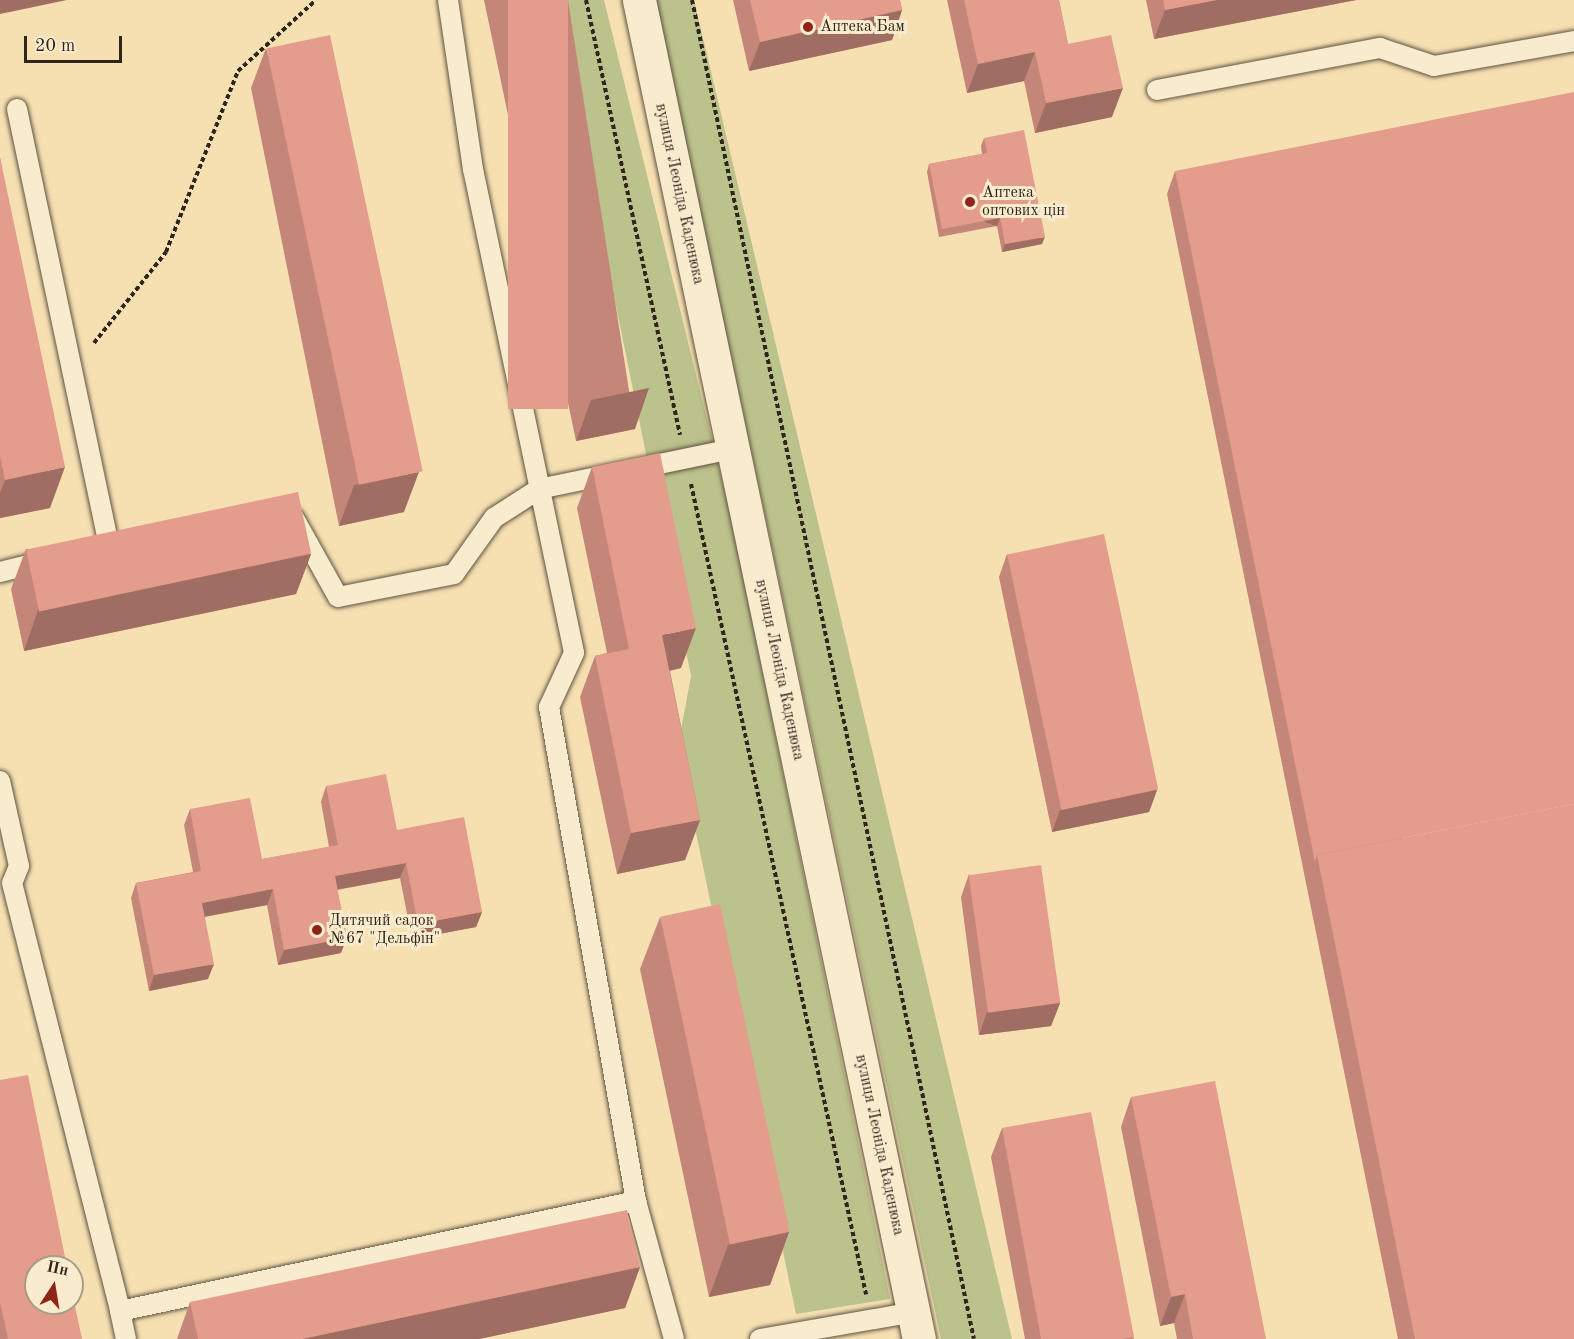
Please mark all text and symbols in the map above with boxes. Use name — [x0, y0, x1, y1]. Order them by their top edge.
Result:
place label: Аптека Бам — [820, 17, 905, 37]
marker: Аптека Бам — [801, 20, 815, 34]
scale bar — [27, 24, 124, 62]
text: 20 m — [35, 37, 75, 55]
street label: вулиця Леоніда Каденюка — [650, 102, 708, 286]
place label: Аптека оптових цін — [982, 183, 1065, 221]
marker: Аптека оптових цін — [963, 195, 977, 209]
street label: вулиця Леоніда Каденюка — [750, 578, 808, 762]
place label: Дитячий садок №67 "Дельфін" — [329, 911, 440, 949]
marker: Дитячий садок №67 "Дельфін" — [310, 923, 324, 937]
street label: вулиця Леоніда Каденюка — [850, 1053, 908, 1237]
north arrow — [24, 1255, 84, 1315]
text: Пн — [45, 1259, 70, 1279]

